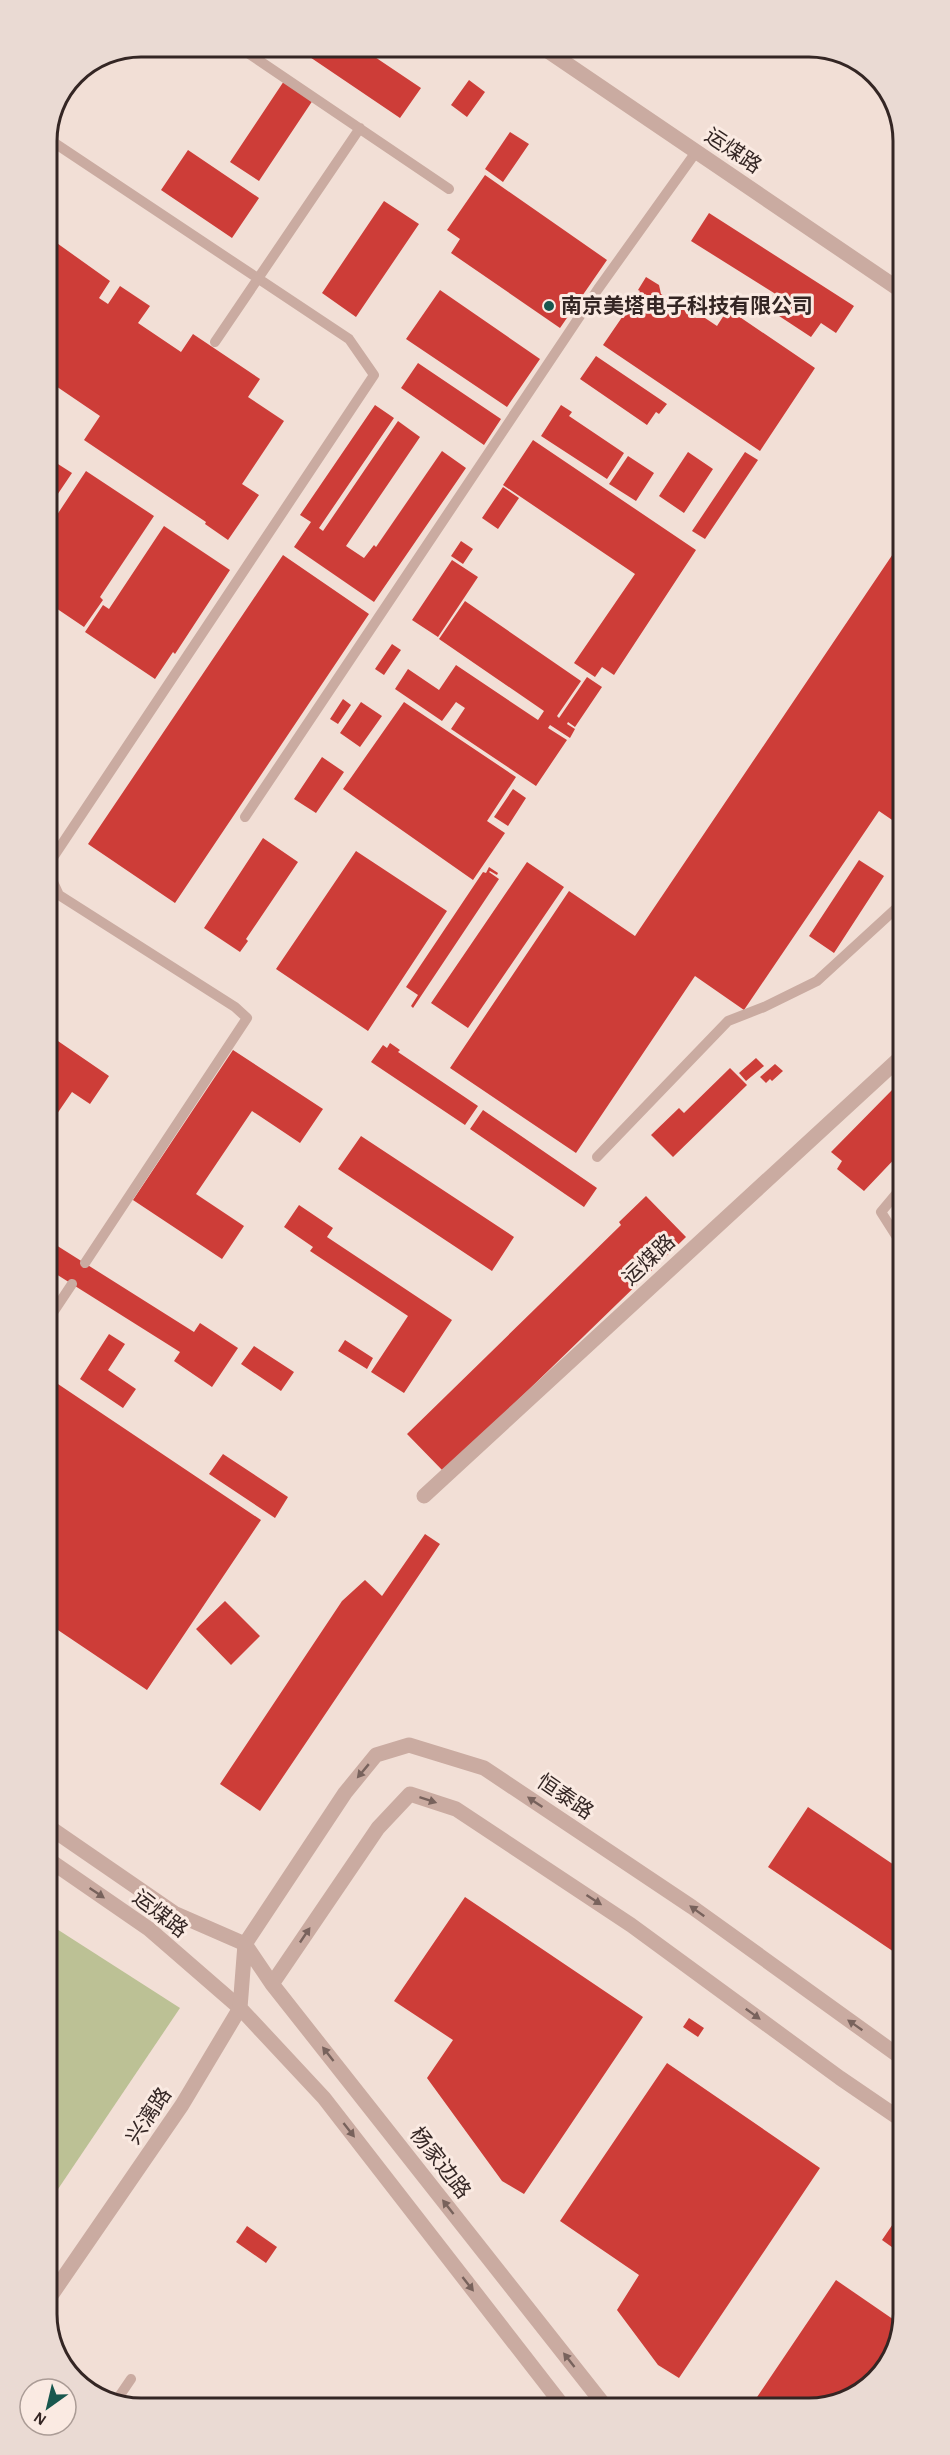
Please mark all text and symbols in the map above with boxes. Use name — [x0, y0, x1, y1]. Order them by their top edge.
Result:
street label: 运煤路 — [701, 124, 766, 177]
place label: 南京美塔电子科技有限公司 — [561, 294, 813, 317]
marker: 南京美塔电子科技有限公司 — [542, 299, 556, 313]
street label: 运煤路 — [618, 1230, 679, 1289]
one-way arrow — [357, 1763, 370, 1779]
street label: 恒泰路 — [533, 1770, 598, 1823]
one-way arrow — [419, 1796, 437, 1806]
one-way arrow — [527, 1797, 543, 1808]
street label: 运煤路 — [129, 1886, 192, 1942]
one-way arrow — [89, 1887, 105, 1899]
one-way arrow — [586, 1895, 602, 1906]
one-way arrow — [690, 1905, 706, 1917]
one-way arrow — [299, 1927, 310, 1943]
one-way arrow — [744, 2008, 760, 2020]
one-way arrow — [847, 2020, 863, 2031]
one-way arrow — [322, 2046, 334, 2061]
street label: 兴漓路 — [121, 2083, 175, 2148]
one-way arrow — [342, 2122, 355, 2138]
street label: 杨家边路 — [406, 2123, 475, 2203]
one-way arrow — [442, 2199, 455, 2215]
one-way arrow — [462, 2276, 475, 2292]
one-way arrow — [562, 2352, 575, 2368]
north arrow — [18, 2377, 78, 2437]
text: N — [31, 2409, 49, 2428]

